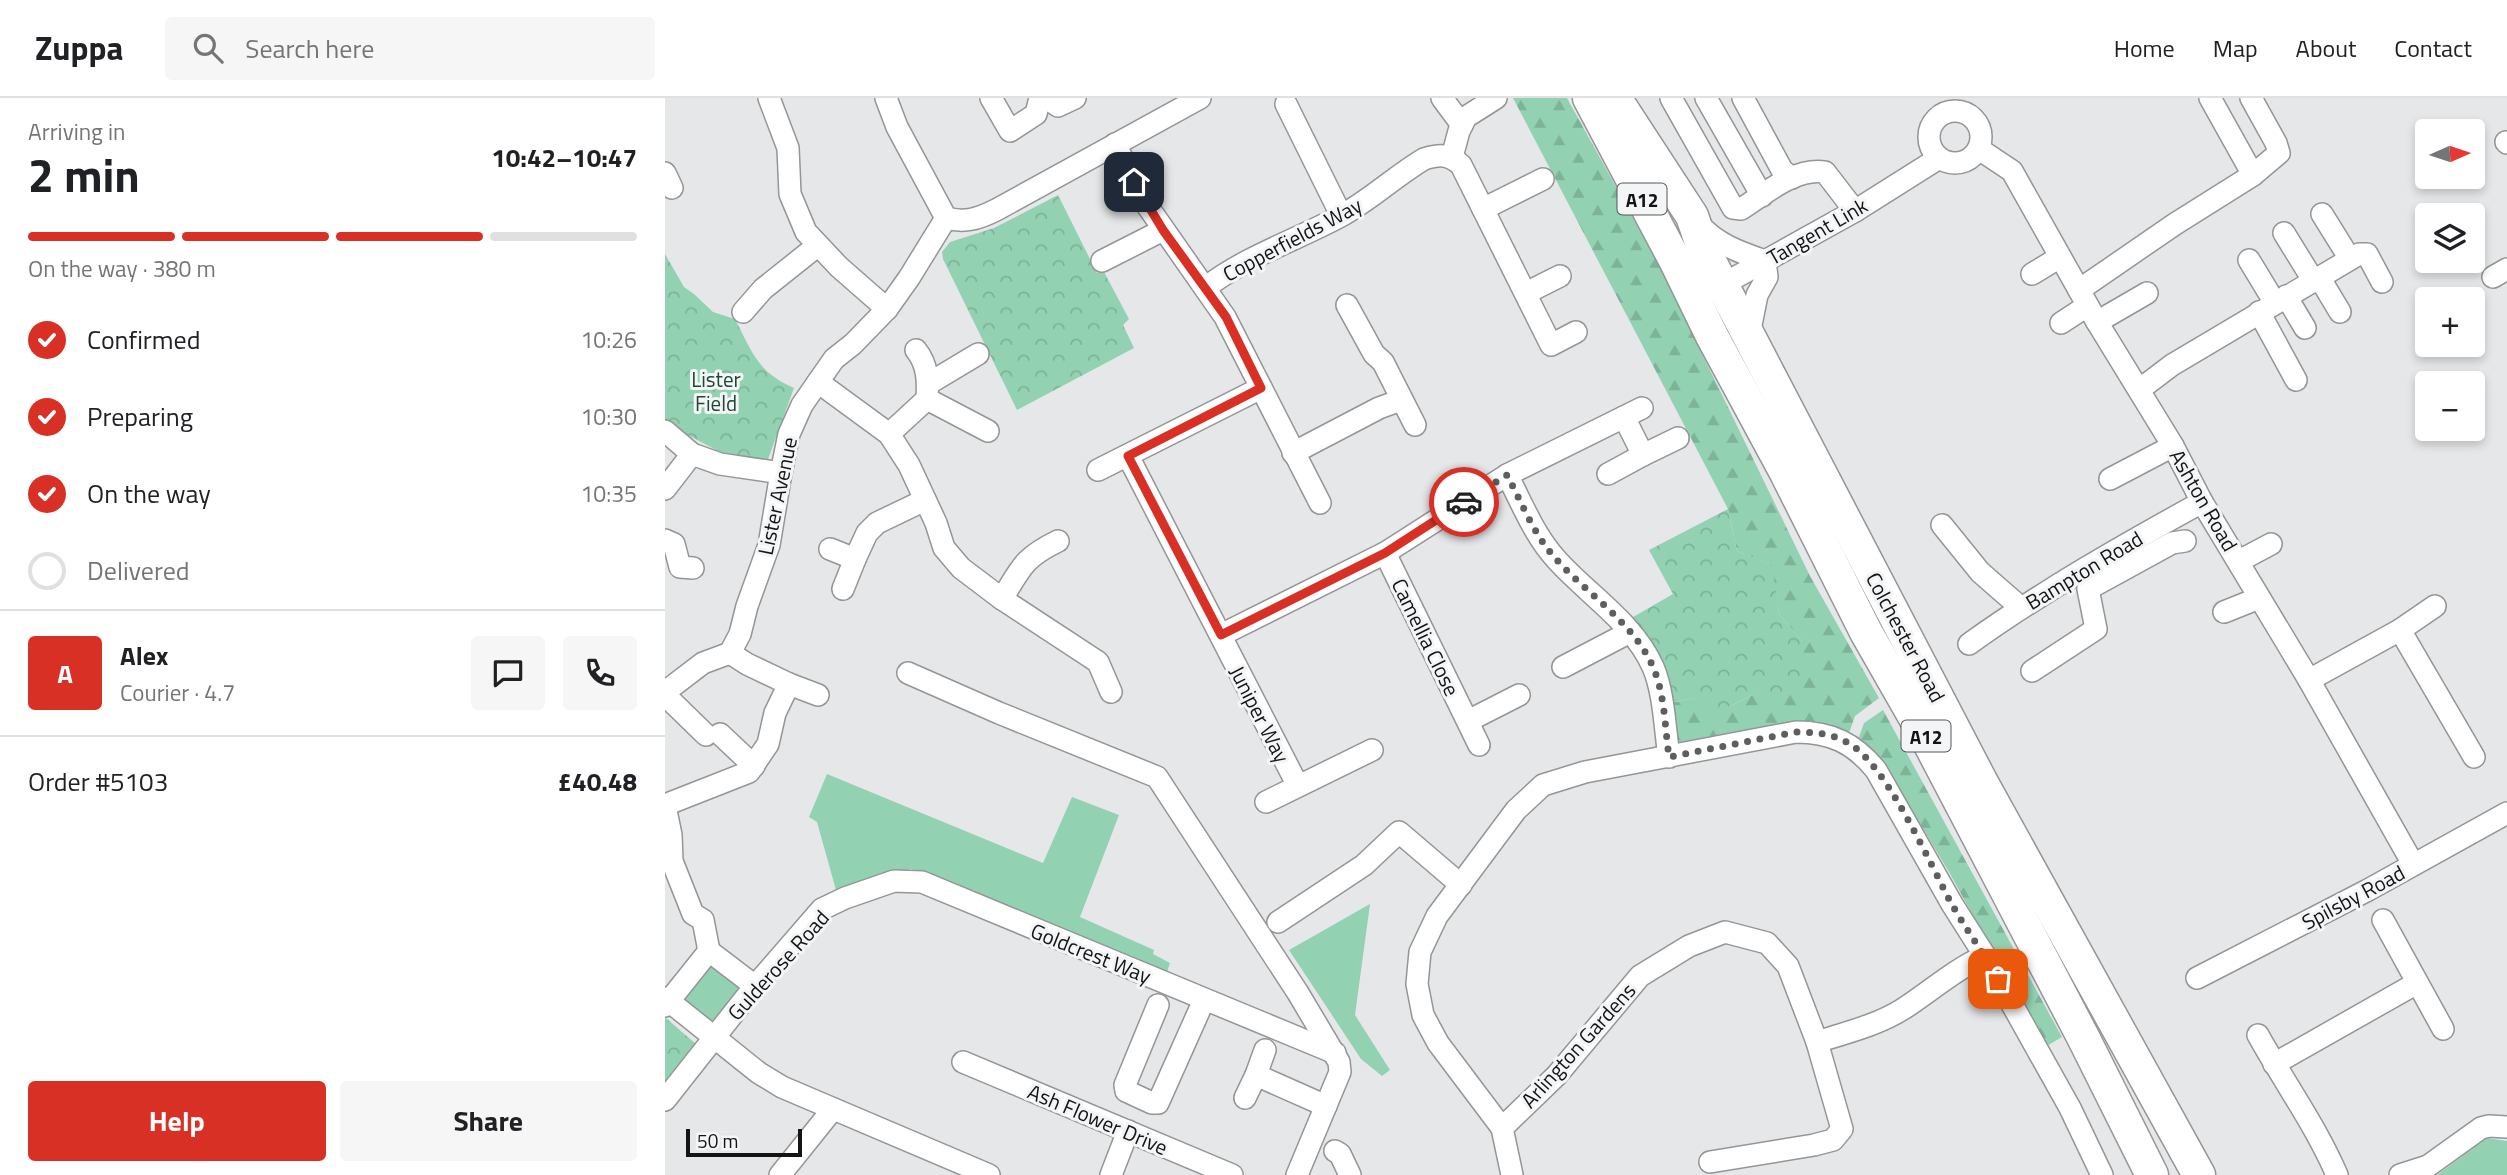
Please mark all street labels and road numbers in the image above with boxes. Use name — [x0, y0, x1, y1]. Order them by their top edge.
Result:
road number: A12 — [1618, 184, 1667, 214]
street label: Copperfields Way — [1217, 189, 1367, 289]
street label: Tangent Link — [1761, 189, 1873, 273]
street label: Lister Avenue — [749, 434, 805, 558]
street label: Ashton Road — [2162, 443, 2246, 557]
street label: Bampton Road — [2019, 522, 2149, 618]
street label: Colchester Road — [1858, 566, 1954, 708]
street label: Camellia Close — [1384, 573, 1468, 701]
street label: Juniper Way — [1222, 660, 1298, 768]
road number: A12 — [1901, 720, 1951, 751]
street label: Spilsby Road — [2296, 856, 2410, 938]
street label: Gulderose Road — [720, 903, 836, 1027]
street label: Goldcrest Way — [1026, 914, 1156, 992]
street label: Arlington Gardens — [1513, 975, 1643, 1115]
street label: Ash Flower Drive — [1023, 1075, 1173, 1163]

